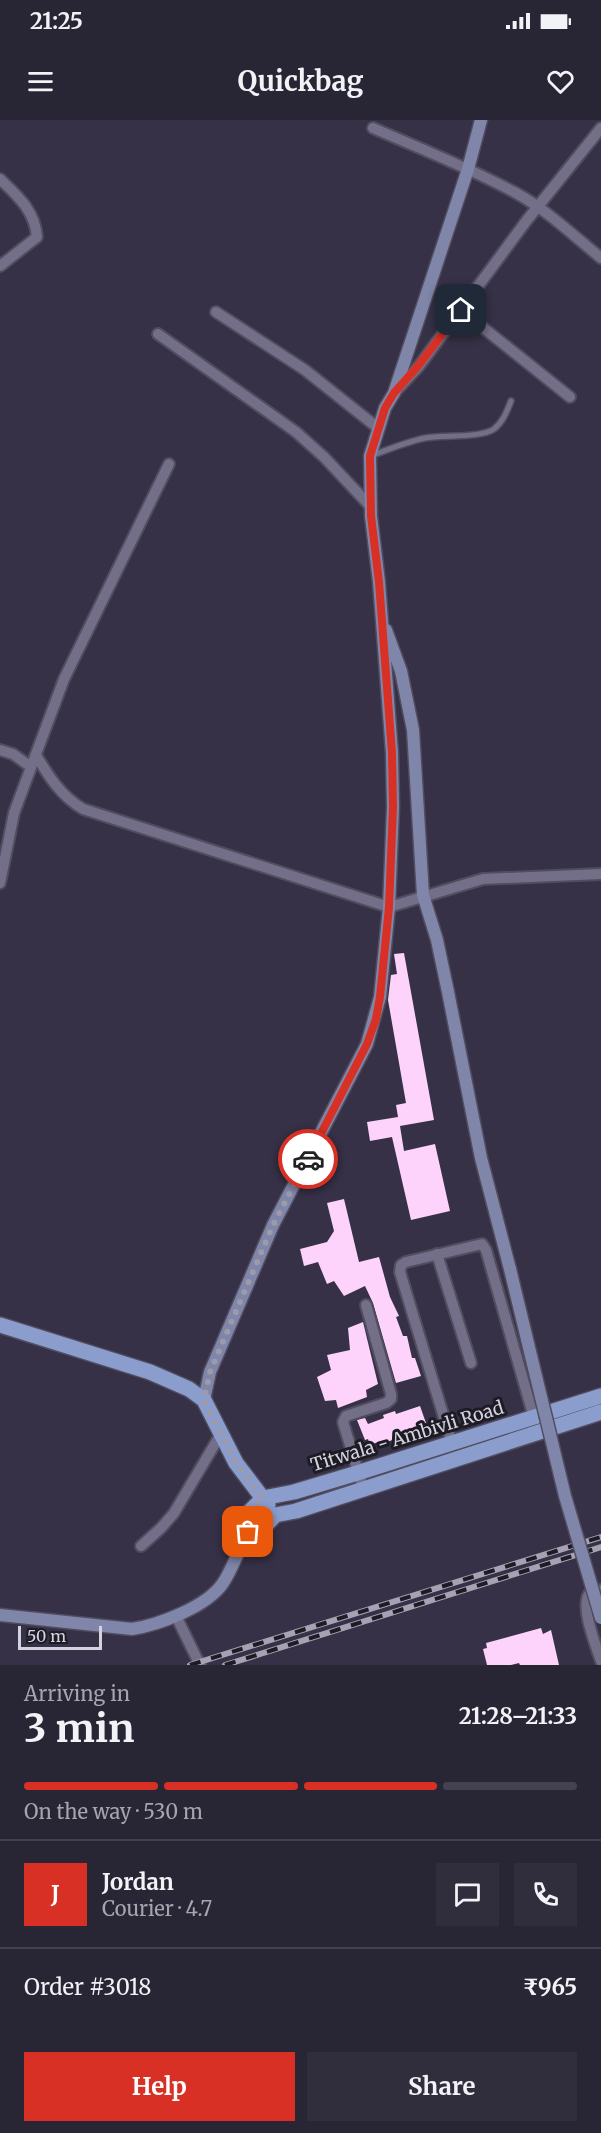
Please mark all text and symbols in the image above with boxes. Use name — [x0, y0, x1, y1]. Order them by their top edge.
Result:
text: 21:25 — [30, 7, 83, 35]
text: Quickbag — [238, 64, 363, 98]
icon: menu — [24, 65, 57, 98]
icon: heart — [544, 65, 577, 98]
pin — [435, 284, 486, 335]
icon: home — [444, 293, 477, 326]
courier — [278, 1129, 338, 1189]
icon: car — [292, 1143, 325, 1176]
street label: Titwala - Ambivli Road — [308, 1396, 506, 1476]
pin — [222, 1506, 273, 1557]
icon: bag — [231, 1515, 264, 1548]
scale bar — [18, 1623, 102, 1650]
text: 50 m — [27, 1626, 66, 1646]
text: Arriving in — [24, 1681, 130, 1706]
text: 21:28–21:33 — [459, 1702, 577, 1730]
text: 3 min — [24, 1704, 134, 1753]
text: On the way · 530 m — [24, 1799, 203, 1824]
button: chat — [436, 1863, 499, 1926]
button: phone — [514, 1863, 577, 1926]
text: Jordan — [102, 1868, 174, 1896]
text: J — [51, 1880, 60, 1908]
text: Courier · 4.7 — [102, 1896, 212, 1921]
text: Order #3018 — [24, 1973, 151, 2001]
text: ₹965 — [523, 1973, 577, 2001]
button: Help — [24, 2052, 295, 2121]
button: Share — [307, 2052, 577, 2121]

